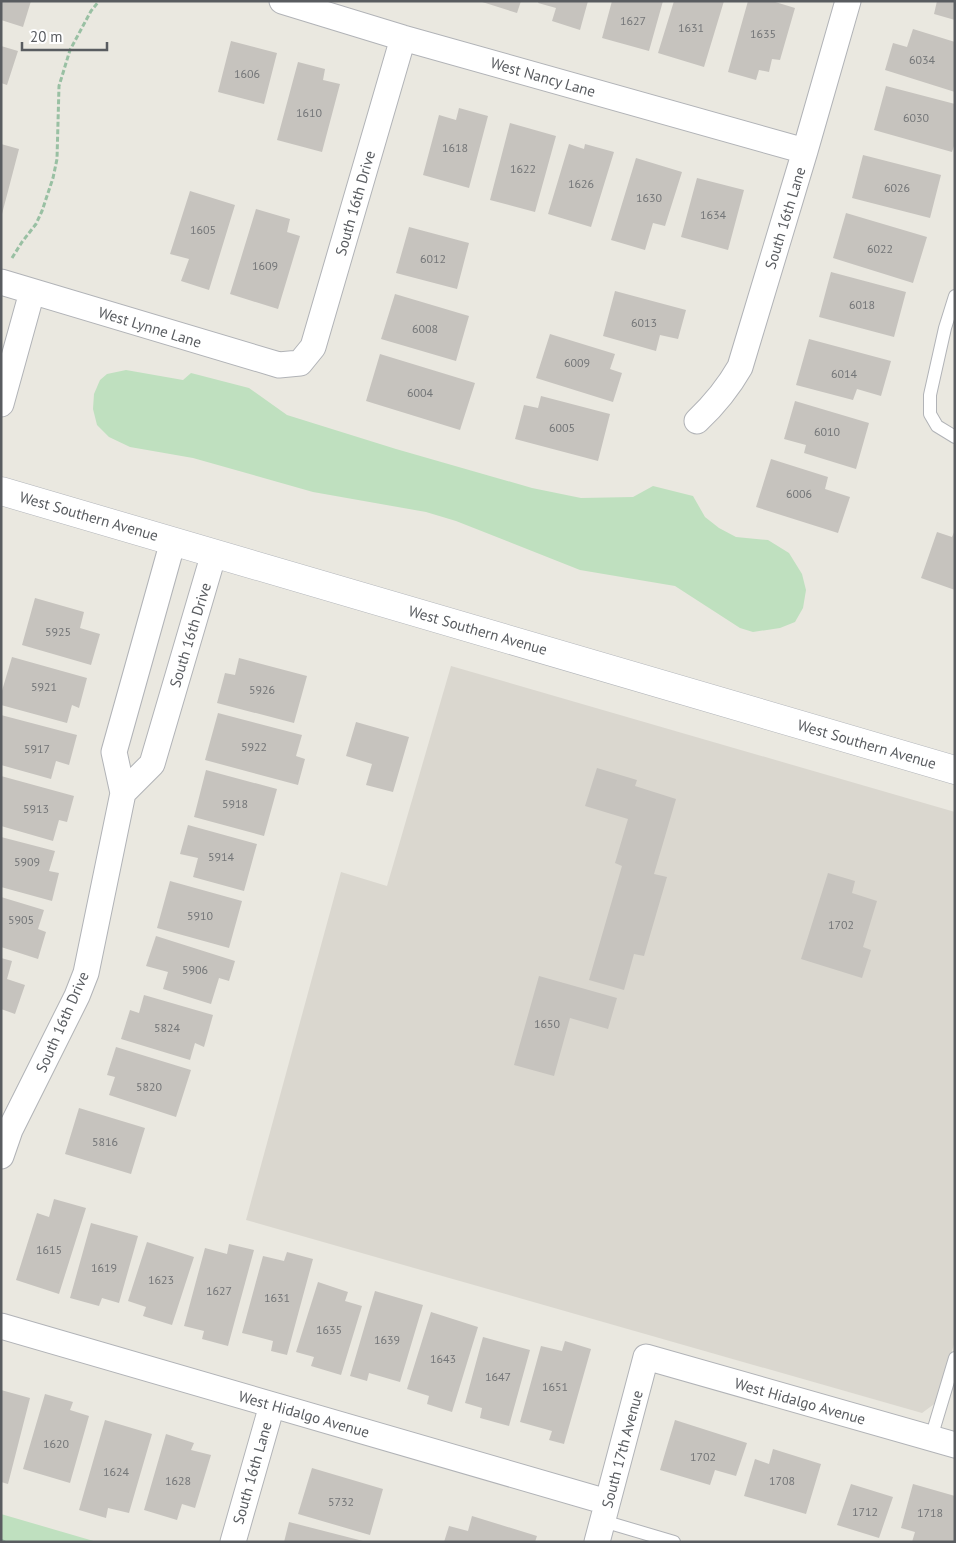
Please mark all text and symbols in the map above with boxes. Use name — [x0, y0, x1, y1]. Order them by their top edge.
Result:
house number: 1627 — [620, 13, 646, 28]
scale bar — [22, 20, 108, 52]
house number: 1631 — [678, 20, 704, 35]
house number: 1635 — [750, 26, 776, 41]
text: 20 m — [30, 27, 63, 46]
house number: 6034 — [909, 52, 936, 67]
street label: West Nancy Lane — [488, 53, 598, 101]
house number: 1606 — [234, 66, 260, 81]
house number: 1610 — [296, 105, 323, 120]
house number: 6030 — [903, 110, 930, 125]
house number: 1618 — [442, 140, 468, 155]
street label: South 16th Drive — [331, 148, 379, 258]
house number: 1622 — [510, 161, 536, 176]
street label: South 16th Lane — [760, 165, 810, 271]
house number: 1626 — [568, 176, 594, 191]
house number: 6026 — [884, 180, 910, 195]
house number: 1630 — [636, 190, 663, 205]
house number: 1634 — [700, 207, 727, 222]
house number: 1605 — [190, 222, 216, 237]
house number: 6022 — [867, 241, 893, 256]
house number: 6012 — [420, 251, 446, 266]
house number: 1609 — [252, 258, 278, 273]
house number: 6018 — [849, 297, 875, 312]
street label: West Lynne Lane — [96, 302, 204, 352]
house number: 6013 — [631, 315, 657, 330]
house number: 6008 — [412, 321, 438, 336]
house number: 6009 — [564, 355, 590, 370]
house number: 6014 — [831, 366, 858, 381]
house number: 6004 — [407, 385, 434, 400]
house number: 6005 — [549, 420, 575, 435]
house number: 6010 — [814, 424, 841, 439]
house number: 6006 — [786, 486, 812, 501]
street label: West Southern Avenue — [17, 487, 161, 545]
street label: South 16th Drive — [165, 580, 215, 690]
street label: West Southern Avenue — [406, 601, 550, 659]
house number: 5925 — [45, 624, 71, 639]
house number: 5921 — [31, 679, 57, 694]
house number: 5926 — [249, 682, 275, 697]
street label: West Southern Avenue — [795, 715, 939, 773]
house number: 5922 — [241, 739, 267, 754]
house number: 5917 — [24, 741, 50, 756]
house number: 5918 — [222, 796, 248, 811]
house number: 5913 — [23, 801, 49, 816]
house number: 5914 — [208, 849, 235, 864]
house number: 5909 — [14, 854, 40, 869]
house number: 5910 — [187, 908, 214, 923]
house number: 5905 — [8, 912, 34, 927]
house number: 1702 — [828, 917, 854, 932]
house number: 5906 — [182, 962, 208, 977]
street label: South 16th Drive — [31, 969, 93, 1075]
house number: 1650 — [534, 1016, 561, 1031]
house number: 5824 — [154, 1020, 181, 1035]
house number: 5820 — [136, 1079, 163, 1094]
house number: 5816 — [92, 1134, 118, 1149]
house number: 1615 — [36, 1242, 62, 1257]
house number: 1619 — [91, 1260, 117, 1275]
house number: 1623 — [148, 1272, 174, 1287]
house number: 1627 — [206, 1283, 232, 1298]
house number: 1631 — [264, 1290, 290, 1305]
house number: 1635 — [316, 1322, 342, 1337]
house number: 1639 — [374, 1332, 400, 1347]
house number: 1643 — [430, 1351, 456, 1366]
house number: 1647 — [485, 1369, 511, 1384]
street label: West Hidalgo Avenue — [732, 1373, 868, 1429]
house number: 1651 — [542, 1379, 568, 1394]
street label: West Hidalgo Avenue — [236, 1386, 372, 1442]
street label: South 17th Avenue — [597, 1388, 647, 1510]
street label: South 16th Lane — [228, 1420, 276, 1526]
house number: 1620 — [43, 1436, 70, 1451]
house number: 1702 — [690, 1449, 716, 1464]
house number: 1624 — [103, 1464, 130, 1479]
house number: 1628 — [165, 1473, 191, 1488]
house number: 1708 — [769, 1473, 795, 1488]
house number: 5732 — [328, 1494, 354, 1509]
house number: 1712 — [852, 1504, 878, 1519]
house number: 1718 — [917, 1505, 943, 1520]

